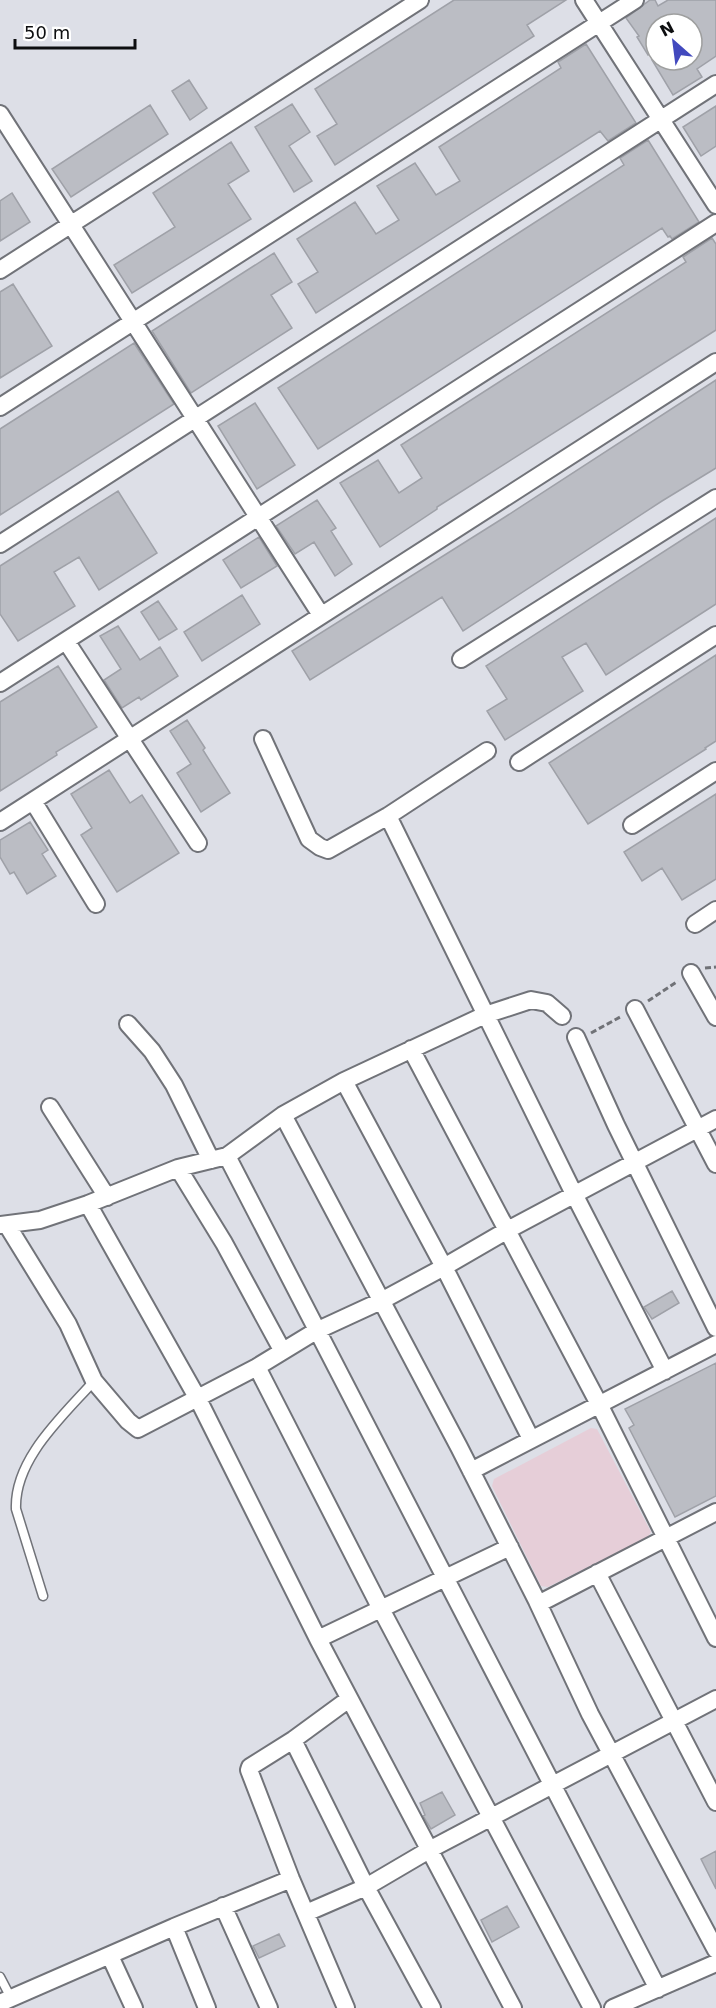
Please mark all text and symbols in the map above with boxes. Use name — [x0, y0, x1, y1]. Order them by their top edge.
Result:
scale bar — [15, 12, 135, 50]
north arrow — [644, 12, 704, 72]
text: N — [657, 18, 678, 41]
text: 50 m — [24, 22, 70, 43]

